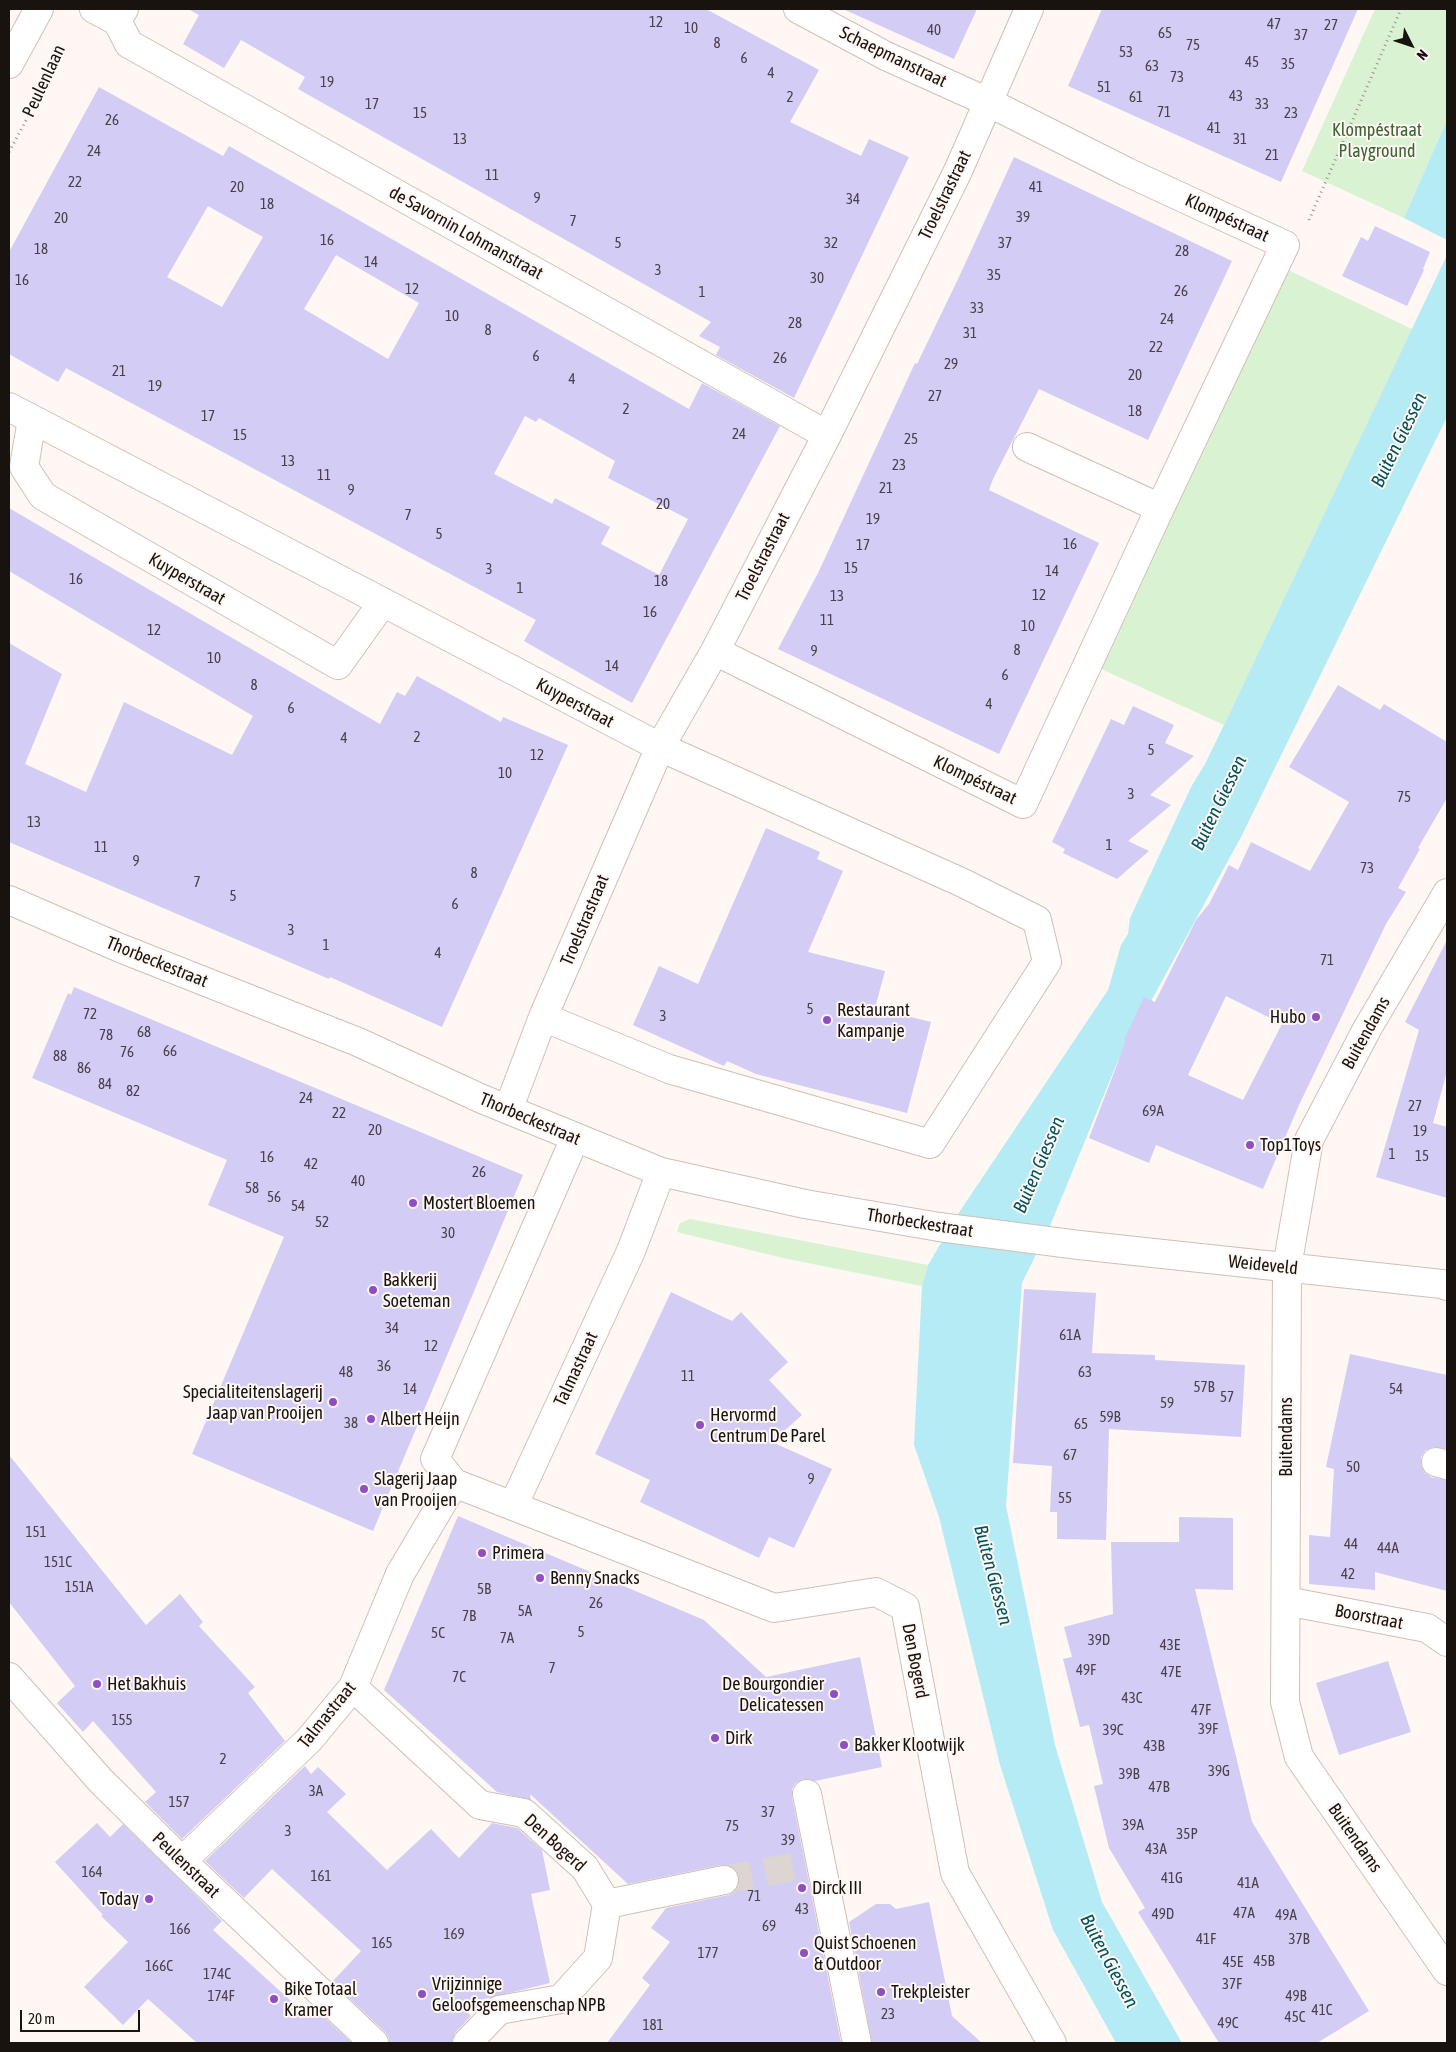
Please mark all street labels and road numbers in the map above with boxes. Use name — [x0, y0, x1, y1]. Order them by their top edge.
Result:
street label: Schaepmanstraat — [836, 22, 950, 92]
street label: Peulenlaan — [18, 41, 70, 121]
street label: Troelstrastraat — [914, 147, 976, 243]
street label: de Savornin Lohmanstraat — [385, 182, 547, 284]
street label: Klompéstraat — [1182, 189, 1272, 247]
street label: Troelstrastraat — [731, 509, 795, 605]
street label: Kuyperstraat — [145, 548, 229, 610]
street label: Kuyperstraat — [532, 673, 618, 733]
street label: Klompéstraat — [930, 751, 1020, 809]
street label: Troelstrastraat — [556, 871, 614, 969]
street label: Thorbeckestraat — [103, 932, 211, 992]
street label: Buitendams — [1337, 993, 1395, 1073]
street label: Thorbeckestraat — [476, 1088, 584, 1150]
street label: Thorbeckestraat — [865, 1204, 975, 1242]
street label: Weideveld — [1227, 1251, 1299, 1279]
street label: Talmastraat — [549, 1328, 603, 1410]
street label: Buitendams — [1275, 1397, 1297, 1477]
street label: Boorstraat — [1333, 1600, 1405, 1634]
street label: Den Bogerd — [897, 1622, 933, 1700]
street label: Talmastraat — [294, 1677, 360, 1753]
street label: Buitendams — [1323, 1799, 1387, 1877]
street label: Den Bogerd — [520, 1810, 590, 1876]
street label: Peulenstraat — [148, 1828, 224, 1902]

